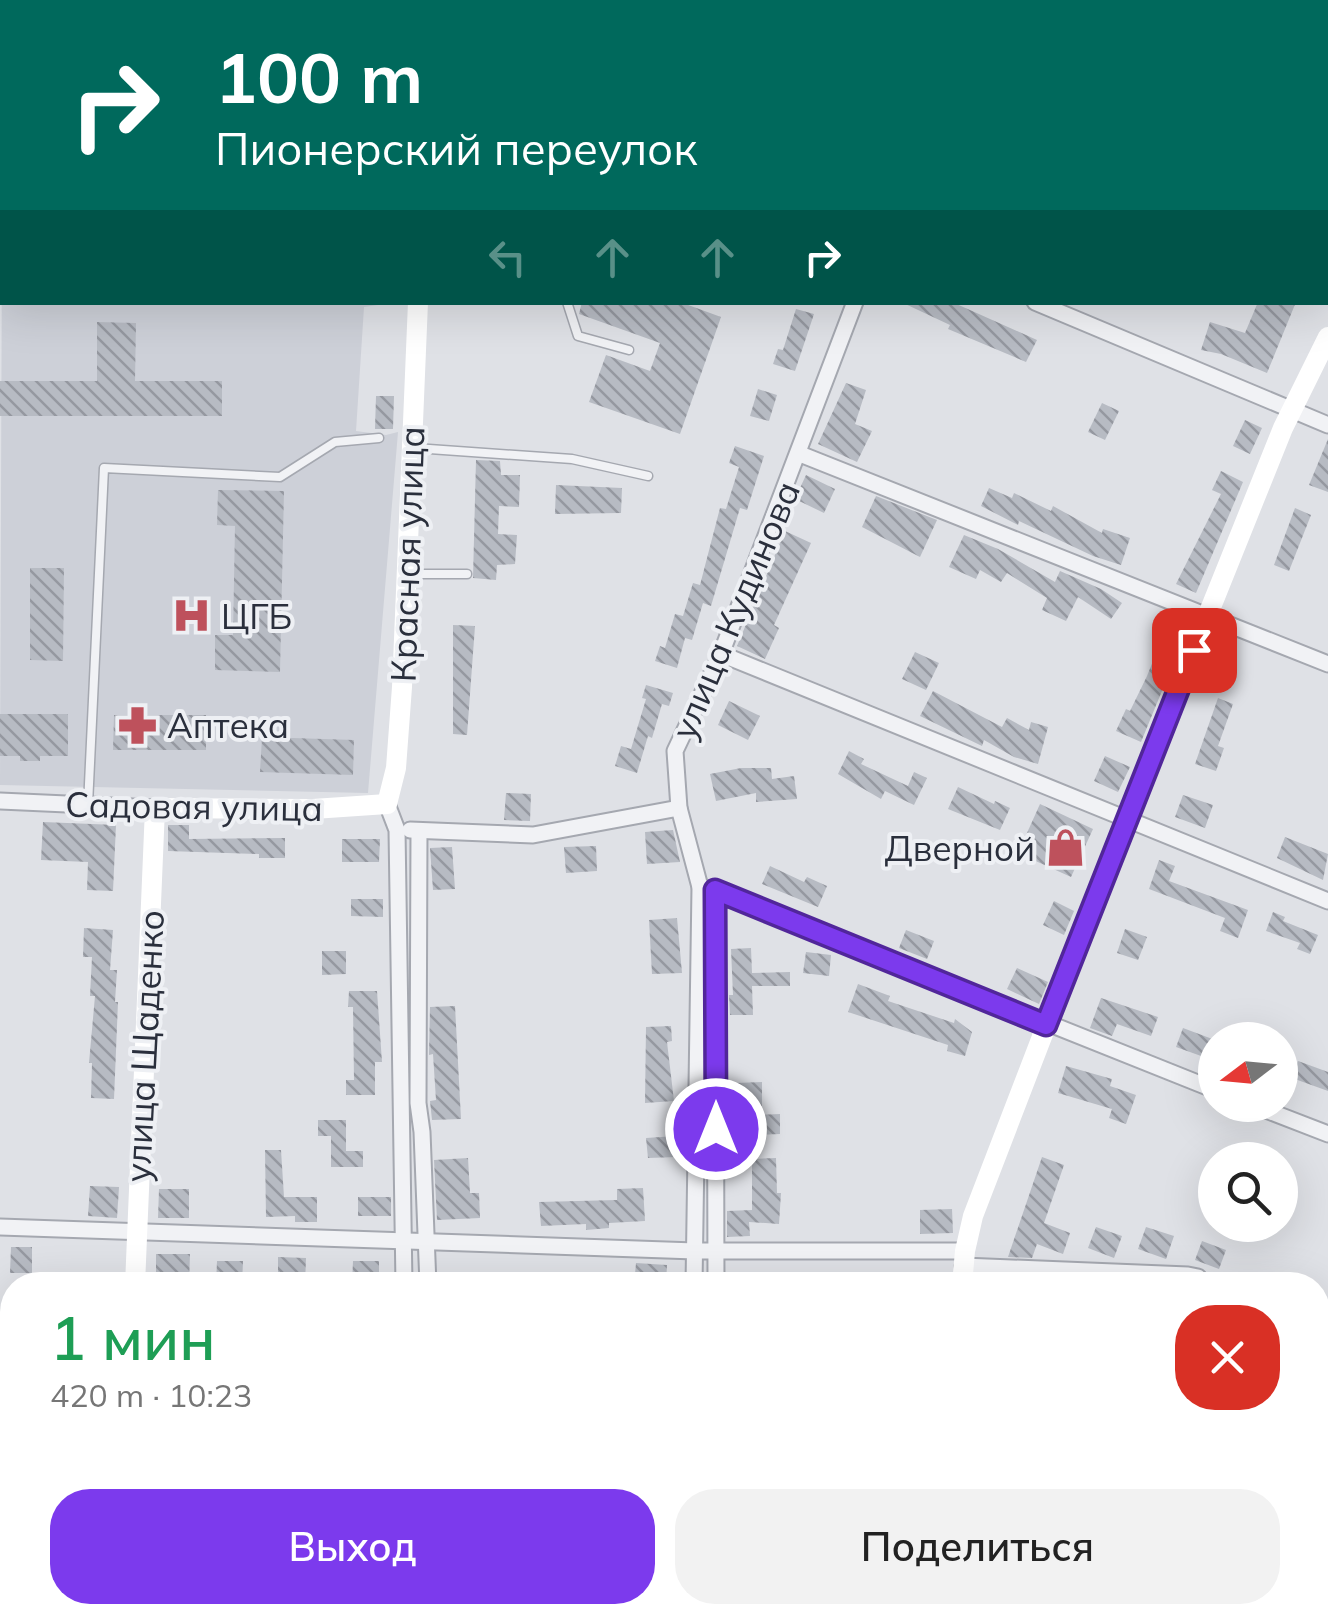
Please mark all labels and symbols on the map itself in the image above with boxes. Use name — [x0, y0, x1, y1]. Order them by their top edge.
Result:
street label: Красная улица — [381, 425, 433, 683]
street label: улица Кудинова — [661, 474, 809, 746]
place label: ЦГБ — [221, 594, 292, 638]
hospital icon: ЦГБ — [170, 595, 212, 637]
pin — [1152, 608, 1237, 693]
place label: Аптека — [167, 703, 289, 747]
pharmacy icon: Аптека — [116, 704, 158, 746]
street label: Садовая улица — [65, 782, 323, 830]
place label: Дверной — [885, 826, 1035, 870]
shop icon: Дверной — [1044, 827, 1086, 869]
street label: улица Щаденко — [115, 909, 173, 1183]
north arrow — [1198, 1022, 1298, 1122]
position arrow — [664, 1077, 768, 1181]

